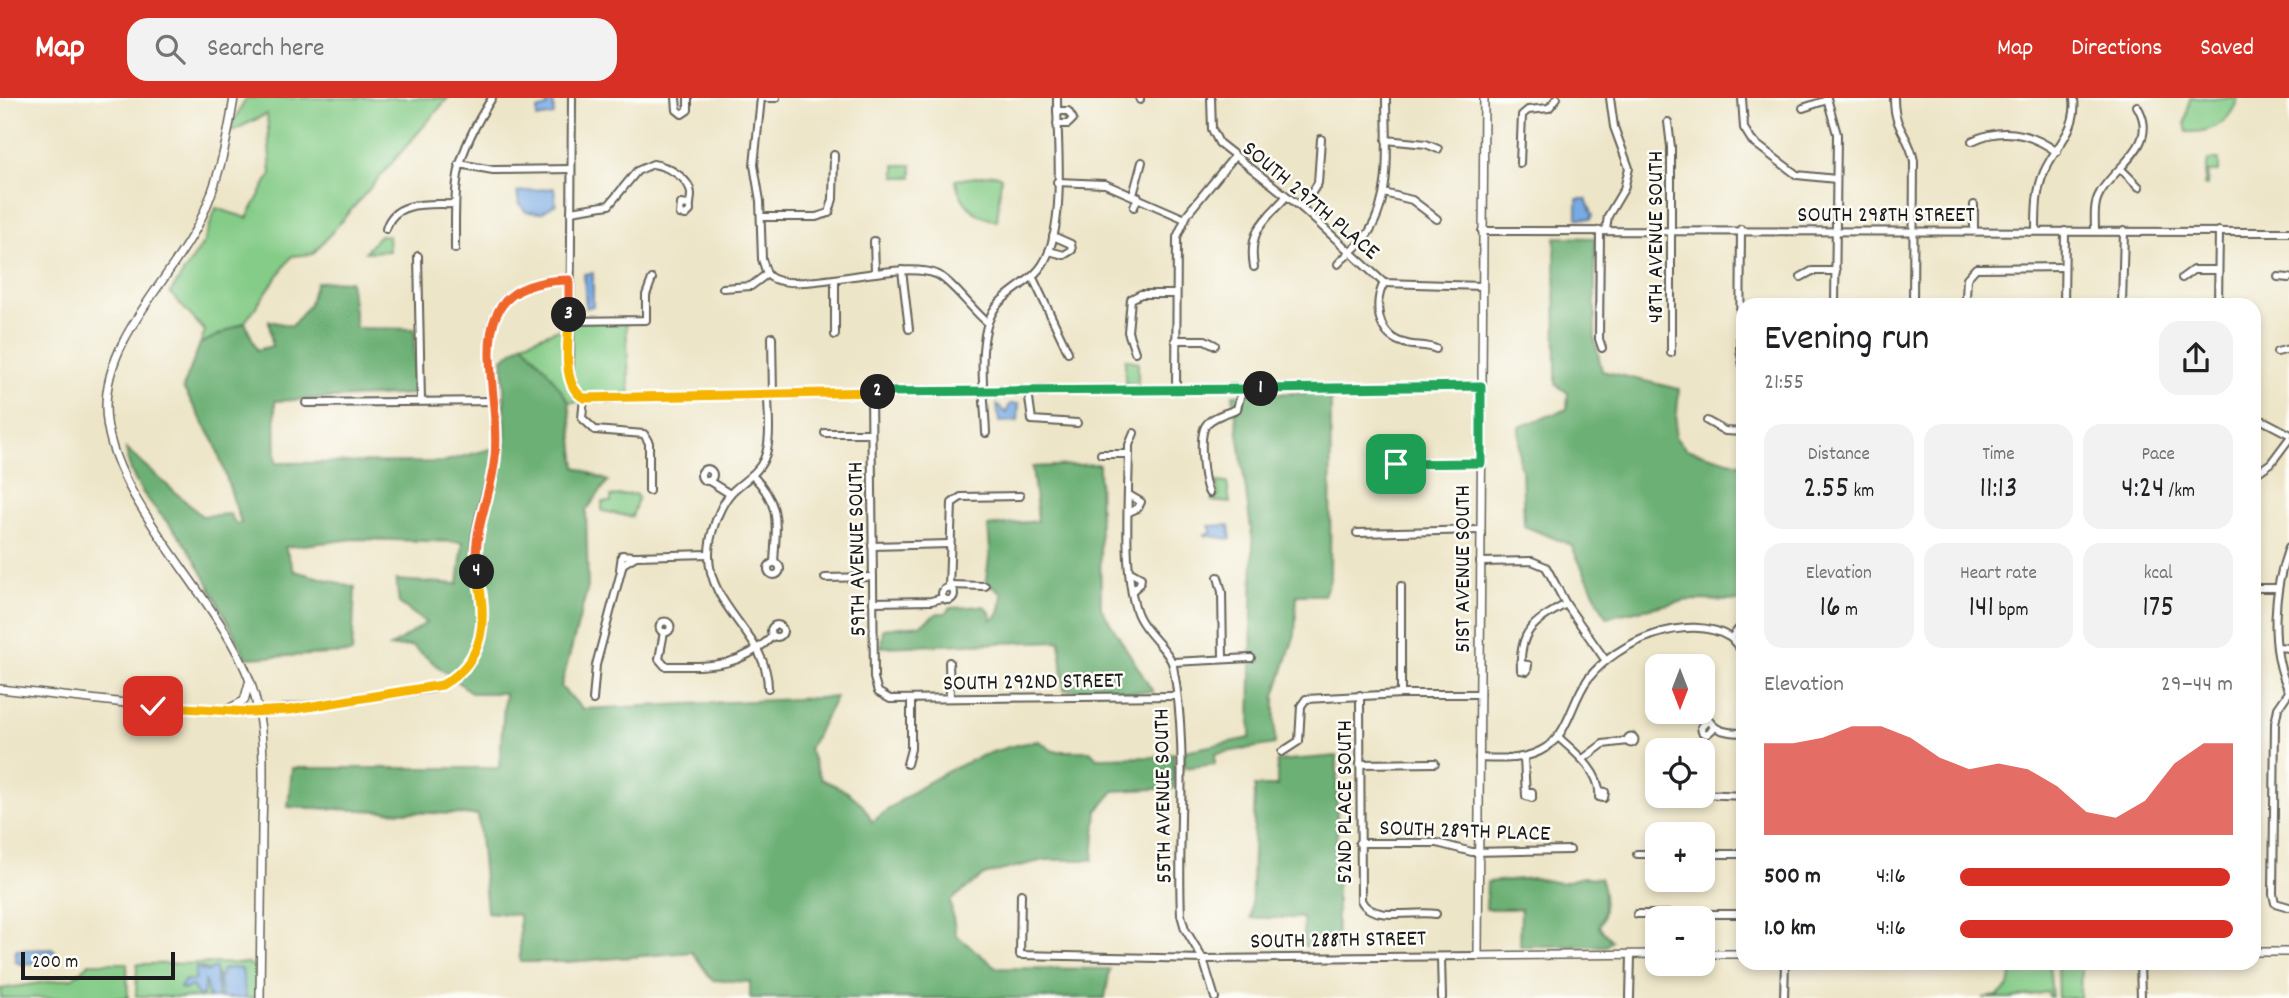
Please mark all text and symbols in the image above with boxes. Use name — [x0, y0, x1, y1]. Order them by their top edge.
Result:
search box — [127, 18, 617, 81]
text: Map — [35, 26, 85, 73]
icon: search — [151, 30, 189, 68]
text: Search here — [207, 31, 325, 68]
text: Map — [1997, 32, 2033, 66]
text: Directions — [2071, 32, 2162, 66]
text: Saved — [2200, 32, 2254, 66]
street label: SOUTH 297TH PLACE — [1234, 134, 1386, 269]
street label: 48TH AVENUE SOUTH — [1641, 151, 1674, 323]
street label: SOUTH 298TH STREET — [1797, 200, 1975, 233]
pin: 3 — [552, 298, 586, 332]
text: 3 — [564, 301, 573, 328]
text: Evening run — [1764, 313, 1929, 368]
button: share — [2159, 321, 2233, 395]
text: 21:55 — [1764, 367, 1804, 400]
pin: 1 — [1244, 372, 1278, 406]
pin: 2 — [860, 374, 896, 410]
text: 1 — [1258, 375, 1263, 402]
text: 2 — [873, 378, 882, 405]
pin — [1366, 434, 1426, 494]
text: Distance — [1808, 442, 1870, 469]
text: Time — [1982, 442, 2015, 469]
text: Pace — [2141, 442, 2175, 469]
icon: arrive — [1377, 445, 1415, 483]
street label: 59TH AVENUE SOUTH — [840, 461, 877, 637]
text: 2.55 — [1803, 469, 1849, 512]
text: 11:13 — [1979, 469, 2018, 512]
text: 4:24 — [2121, 469, 2164, 512]
text: km — [1849, 479, 1874, 506]
text: /km — [2164, 479, 2195, 506]
street label: 51ST AVENUE SOUTH — [1448, 485, 1481, 653]
pin: 4 — [460, 554, 494, 589]
text: 4 — [473, 558, 480, 585]
text: Elevation — [1806, 561, 1872, 588]
text: Heart rate — [1960, 561, 2037, 588]
text: kcal — [2144, 561, 2173, 588]
text: 16 — [1819, 588, 1841, 631]
text: 141 — [1969, 588, 1994, 631]
text: 175 — [2142, 588, 2174, 631]
text: m — [1841, 598, 1858, 625]
text: bpm — [1994, 598, 2028, 625]
north arrow — [1645, 654, 1715, 724]
map controls — [1645, 654, 1715, 976]
street label: SOUTH 292ND STREET — [943, 665, 1124, 702]
text: Elevation — [1764, 669, 1844, 702]
text: 29–44 m — [2161, 669, 2233, 702]
pin — [123, 676, 183, 736]
icon: check — [134, 687, 172, 725]
street label: 55TH AVENUE SOUTH — [1146, 708, 1183, 884]
street label: 52ND PLACE SOUTH — [1330, 720, 1363, 884]
button: locate — [1645, 738, 1715, 808]
street label: SOUTH 289TH PLACE — [1379, 813, 1551, 852]
button: + — [1645, 822, 1715, 892]
text: 500 m — [1764, 861, 1821, 894]
text: 4:16 — [1876, 861, 1906, 894]
button: − — [1645, 906, 1715, 976]
text: 1.0 km — [1764, 913, 1816, 946]
text: 4:16 — [1876, 913, 1906, 946]
street label: SOUTH 288TH STREET — [1250, 923, 1426, 960]
scale bar — [21, 949, 175, 981]
text: 200 m — [32, 950, 78, 977]

